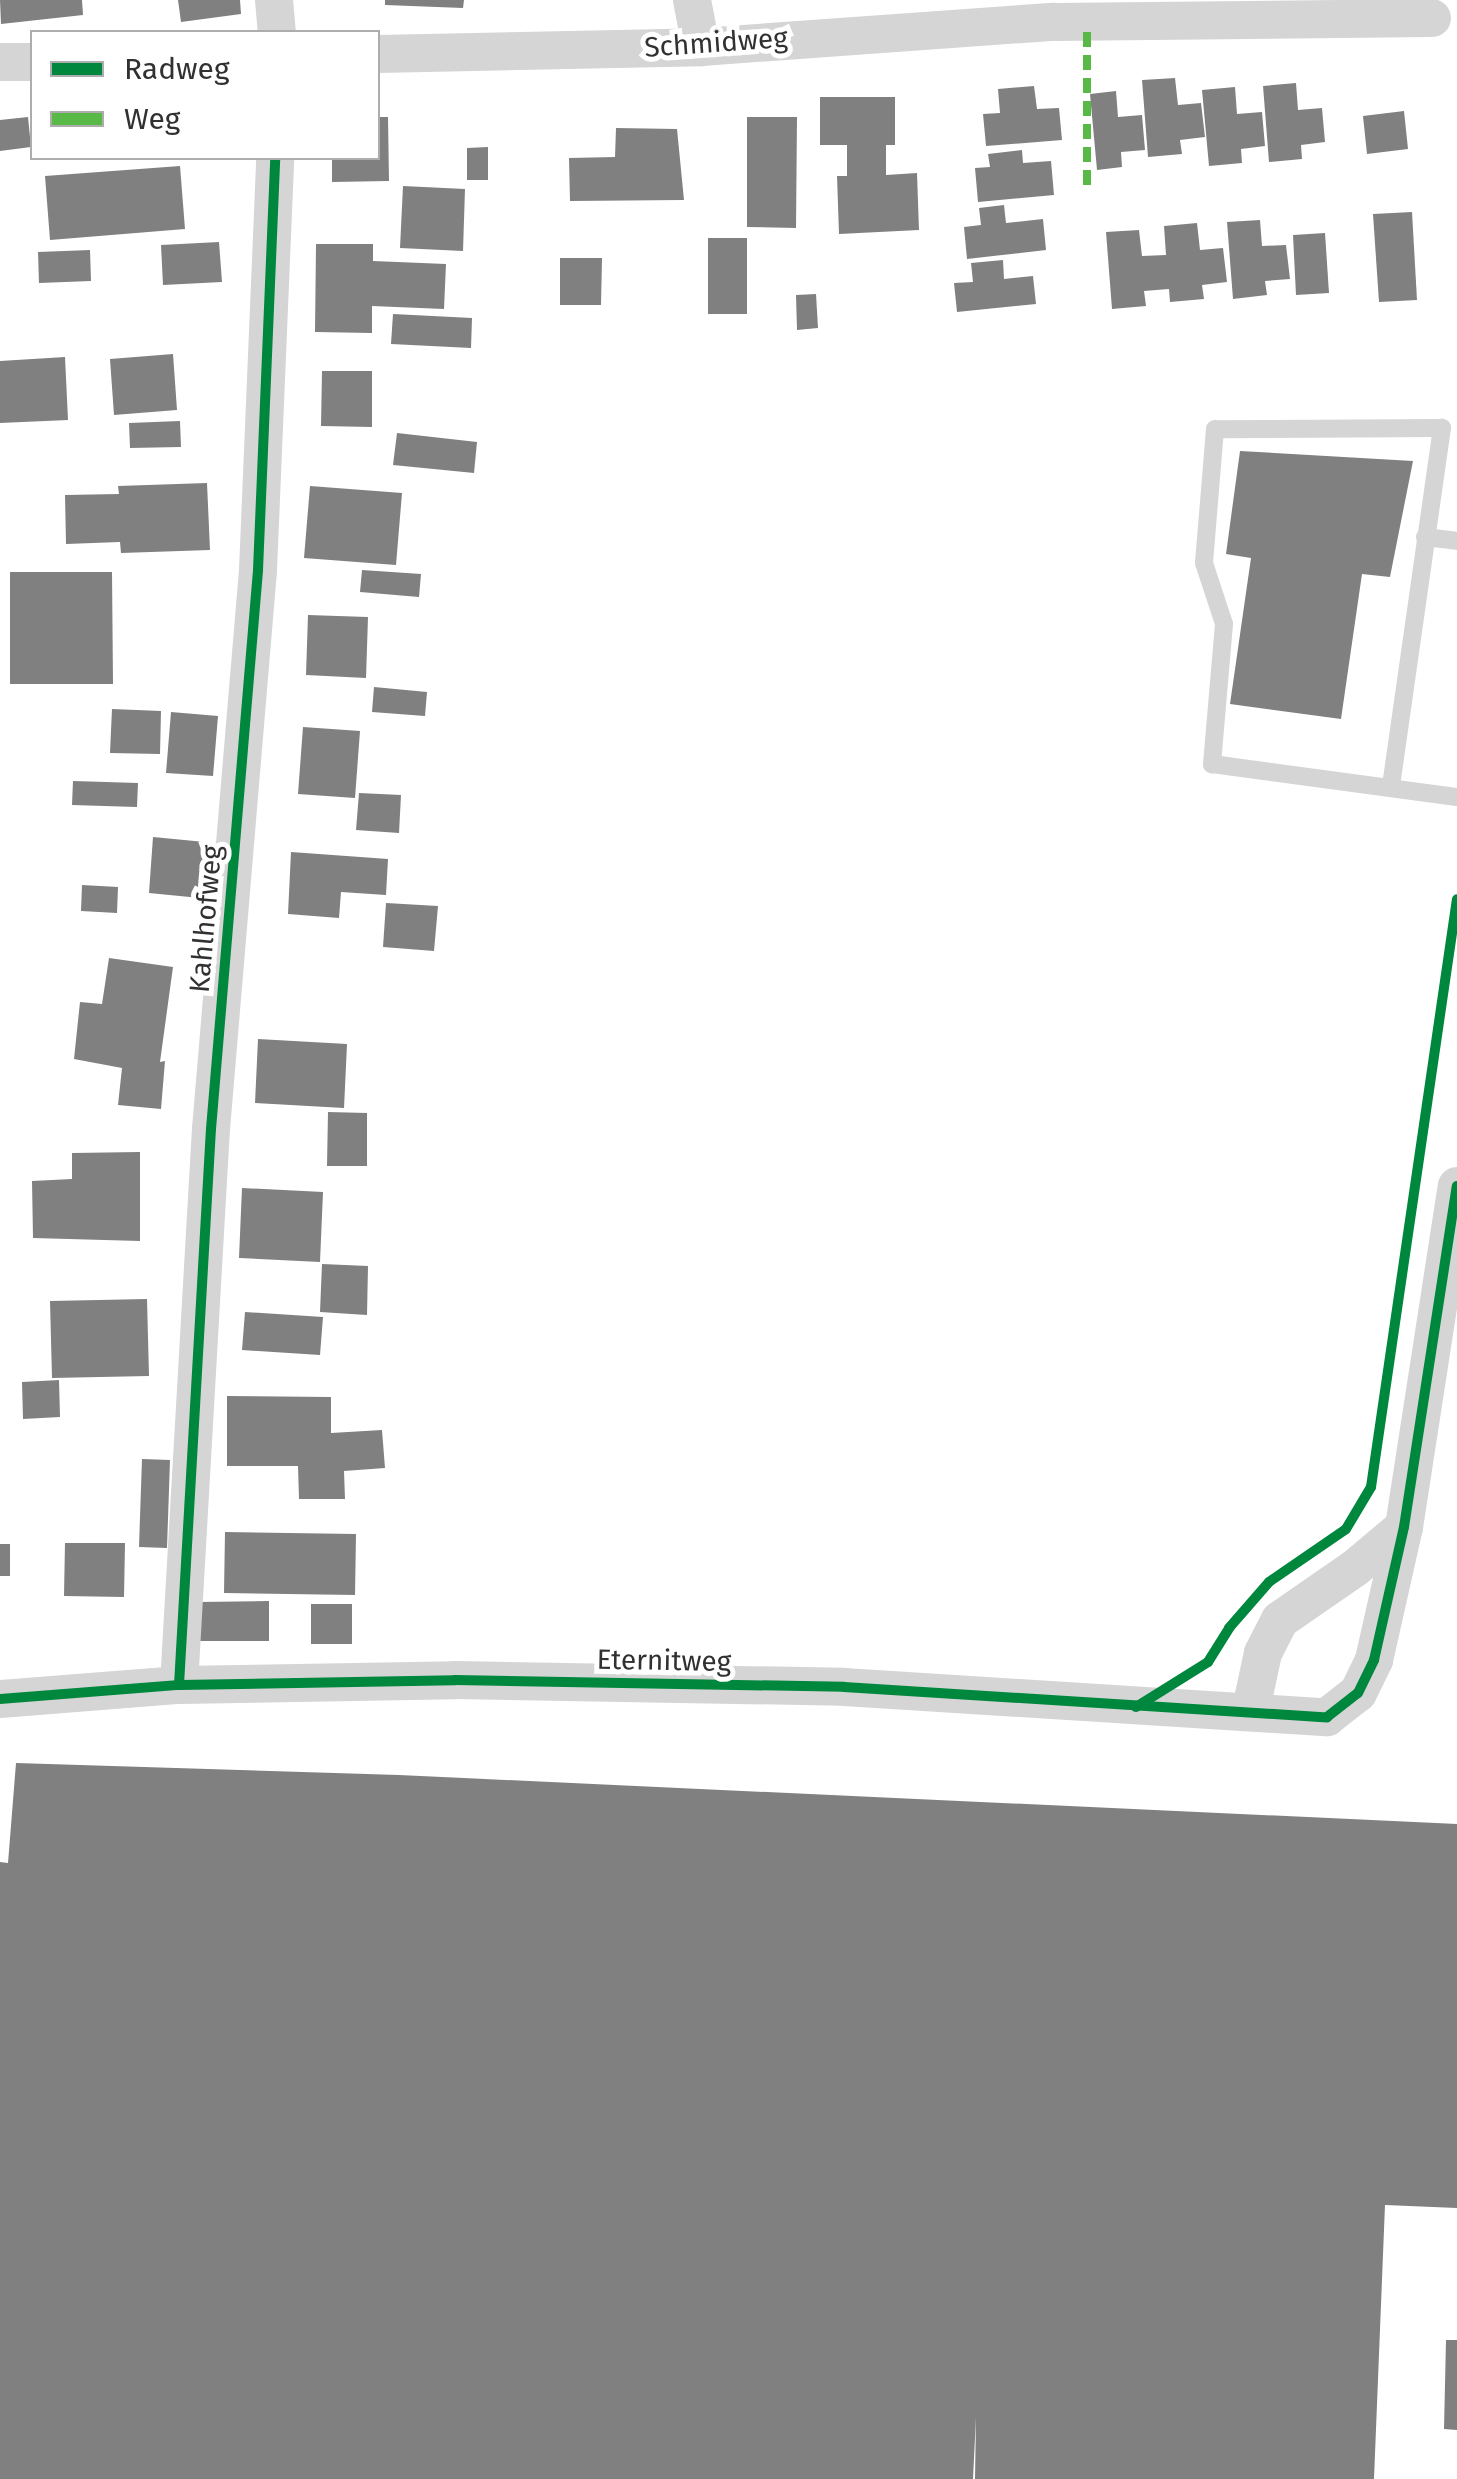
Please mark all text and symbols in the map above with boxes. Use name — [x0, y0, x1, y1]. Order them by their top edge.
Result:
street label: Schmidweg — [643, 21, 789, 65]
legend — [30, 30, 380, 160]
text: Radweg — [124, 51, 230, 87]
text: Weg — [124, 101, 180, 137]
street label: Kahlhofweg — [183, 844, 229, 994]
street label: Eternitweg — [596, 1643, 732, 1679]

